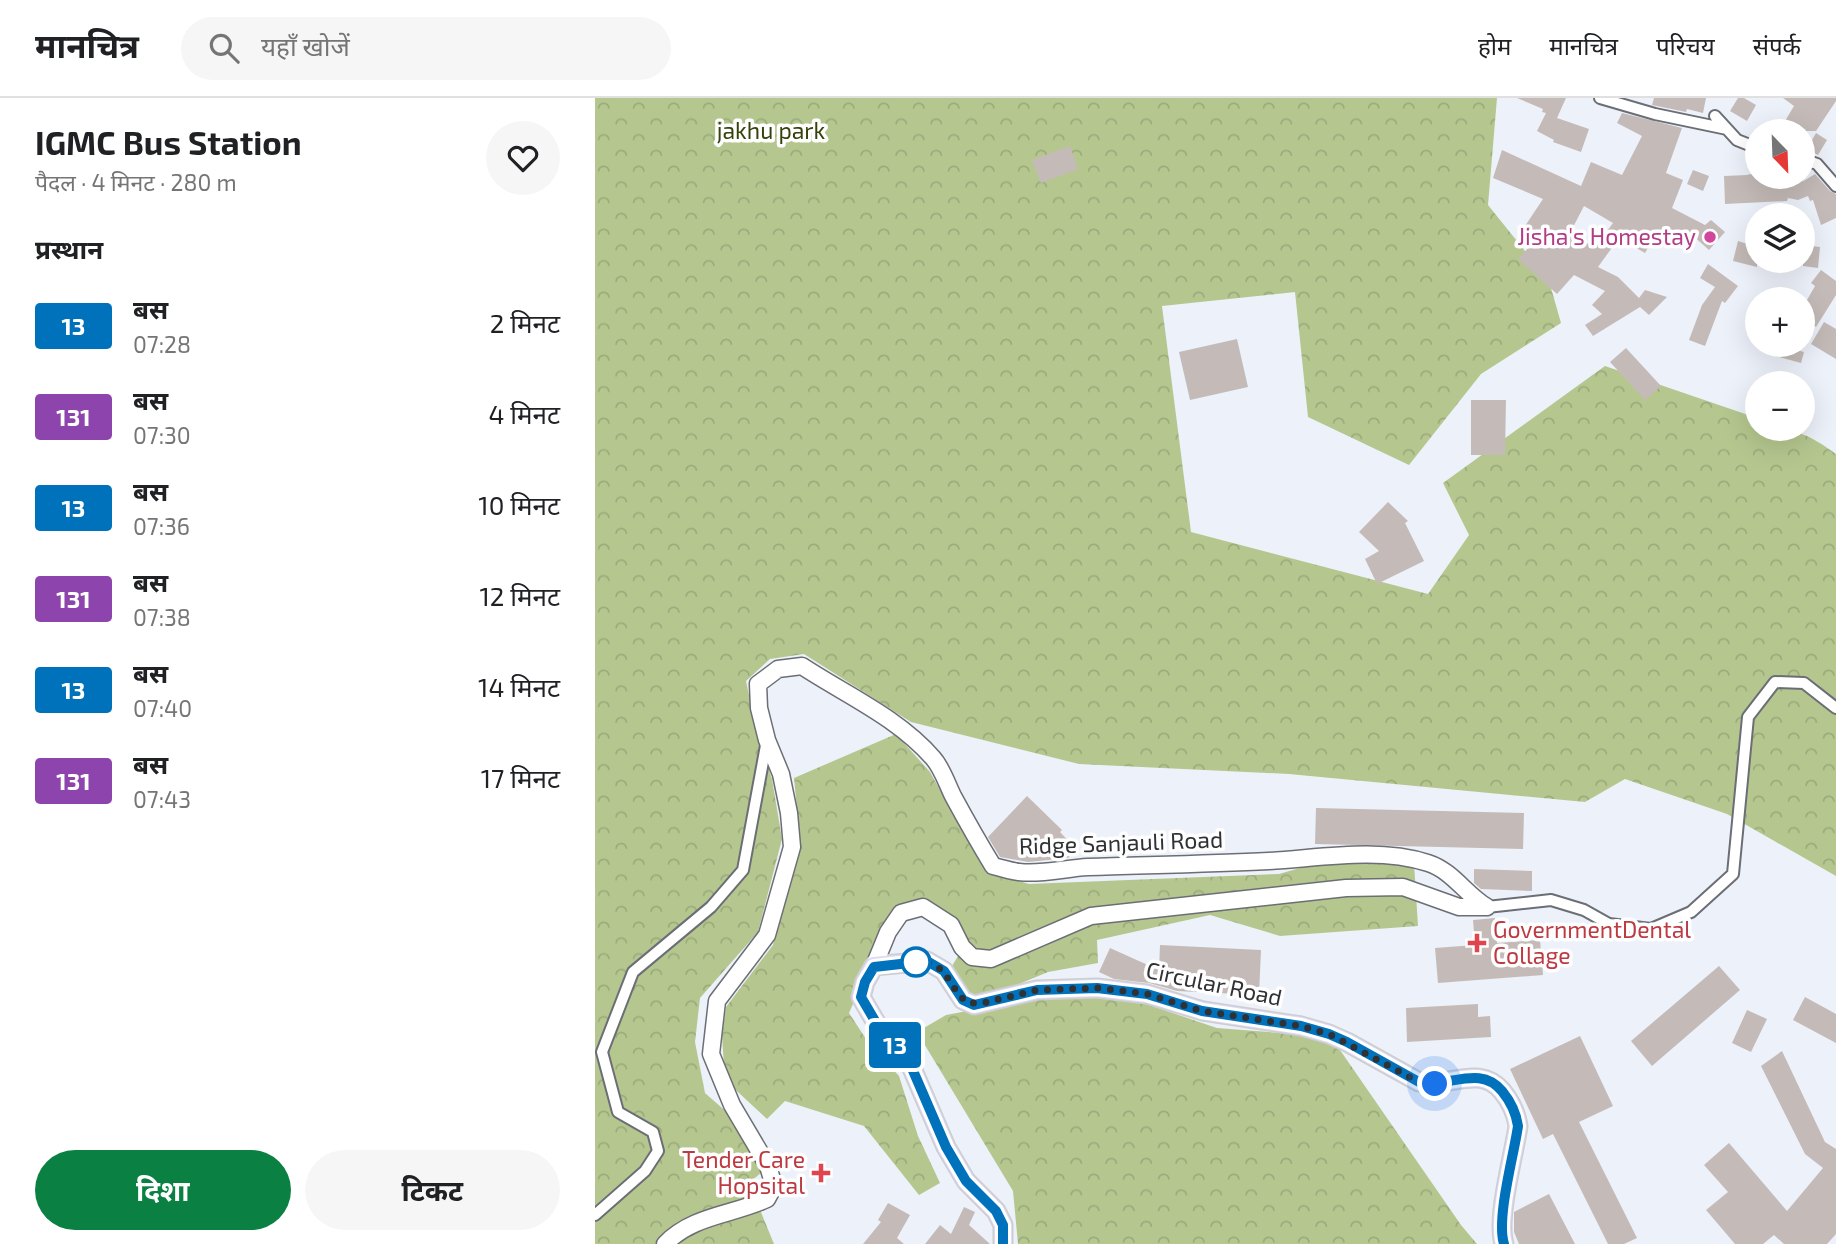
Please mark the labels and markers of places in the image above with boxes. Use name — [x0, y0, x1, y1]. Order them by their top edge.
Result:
place label: Jisha's Homestay — [1517, 222, 1696, 250]
marker: Jisha's Homestay — [1702, 229, 1718, 245]
place label: GovernmentDental Collage — [1493, 915, 1691, 969]
marker: GovernmentDental Collage — [1467, 933, 1487, 953]
unlabelled marker — [901, 947, 931, 977]
place label: Tender Care Hopsital — [682, 1145, 805, 1199]
marker: Tender Care Hopsital — [811, 1163, 831, 1183]

